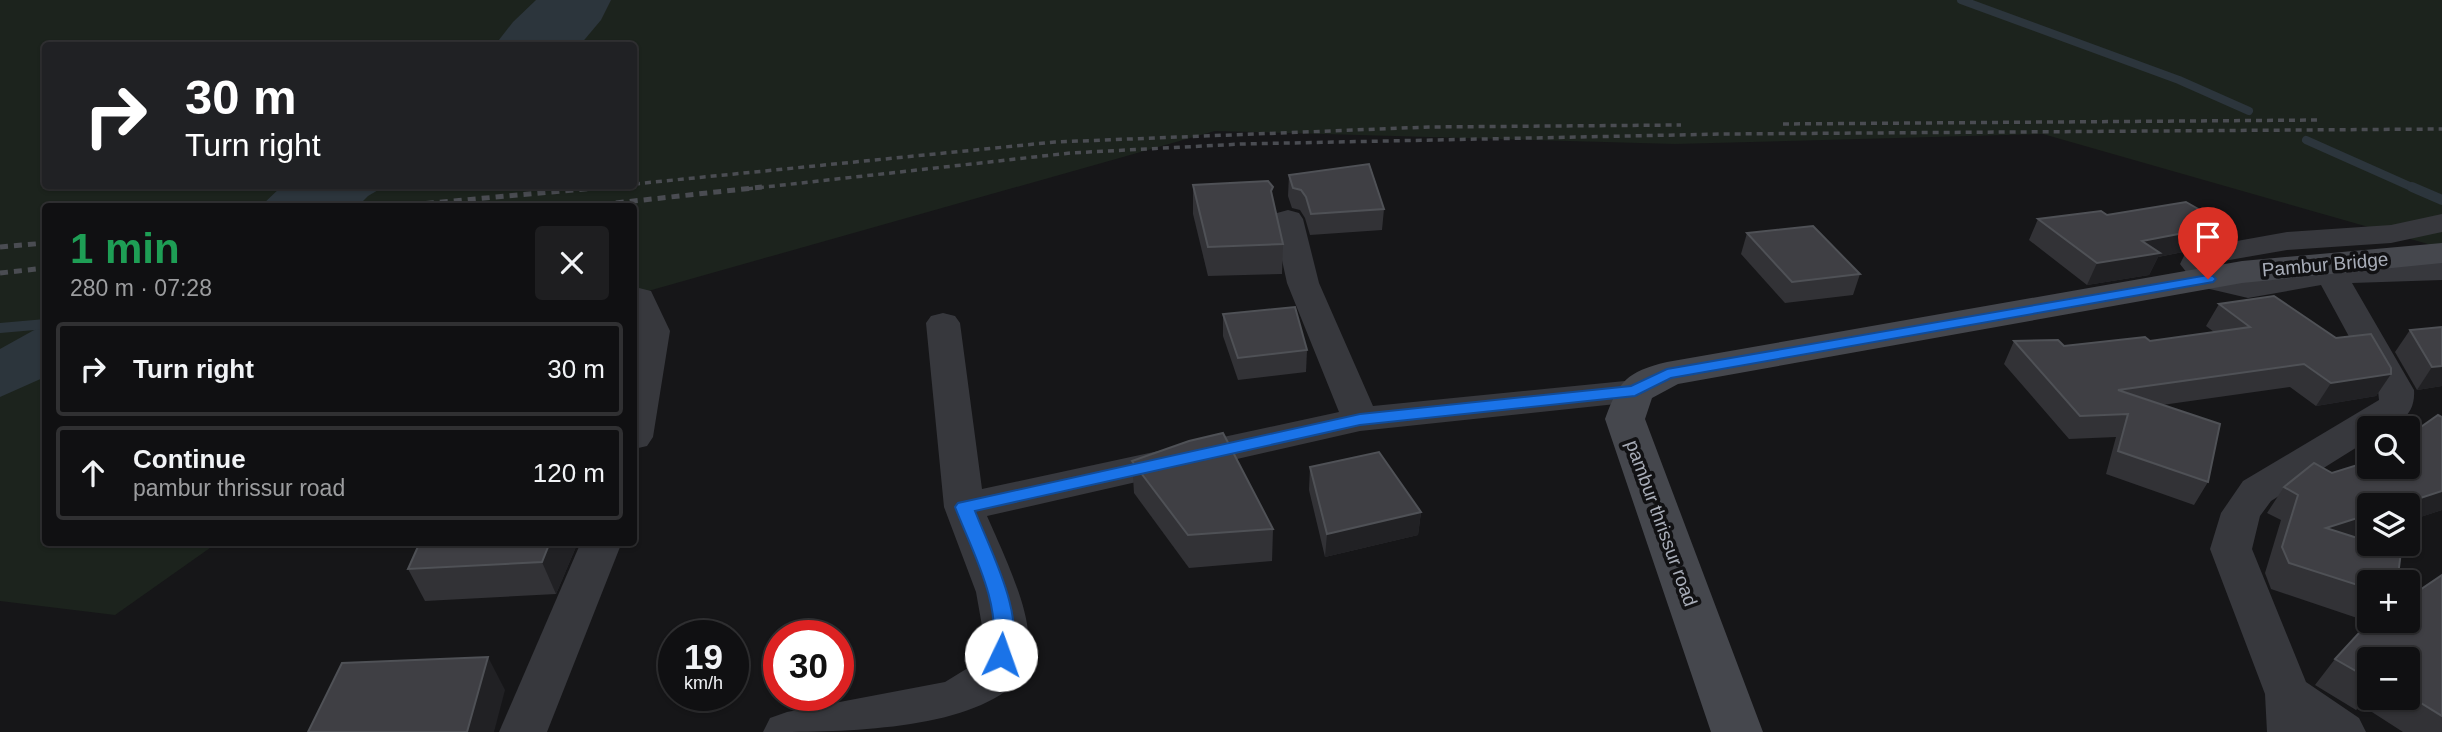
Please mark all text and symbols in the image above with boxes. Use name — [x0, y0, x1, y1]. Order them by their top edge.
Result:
icon: right — [70, 70, 161, 161]
text: 30 m — [185, 70, 297, 124]
text: Turn right — [185, 127, 321, 163]
pin — [2178, 207, 2238, 279]
icon: arrive — [2189, 218, 2227, 256]
text: 1 min — [70, 225, 180, 272]
button: close — [535, 226, 609, 300]
street label: Pambur Bridge — [2261, 249, 2389, 280]
text: 280 m · 07:28 — [70, 275, 212, 301]
icon: right — [74, 350, 112, 388]
text: Turn right — [133, 354, 254, 384]
text: 30 m — [547, 354, 605, 384]
map controls — [2357, 416, 2420, 710]
button: search — [2357, 416, 2420, 479]
street label: pambur thrissur road — [1622, 437, 1701, 609]
text: Continue — [133, 444, 246, 474]
icon: ahead — [74, 454, 112, 492]
text: 120 m — [533, 458, 605, 488]
text: pambur thrissur road — [133, 475, 345, 501]
button: layers — [2357, 493, 2420, 556]
button: + — [2357, 570, 2420, 633]
position arrow — [964, 618, 1038, 692]
speed limit sign: 30 — [763, 620, 854, 711]
text: 19 — [684, 637, 723, 676]
button: − — [2357, 647, 2420, 710]
text: km/h — [684, 673, 723, 693]

